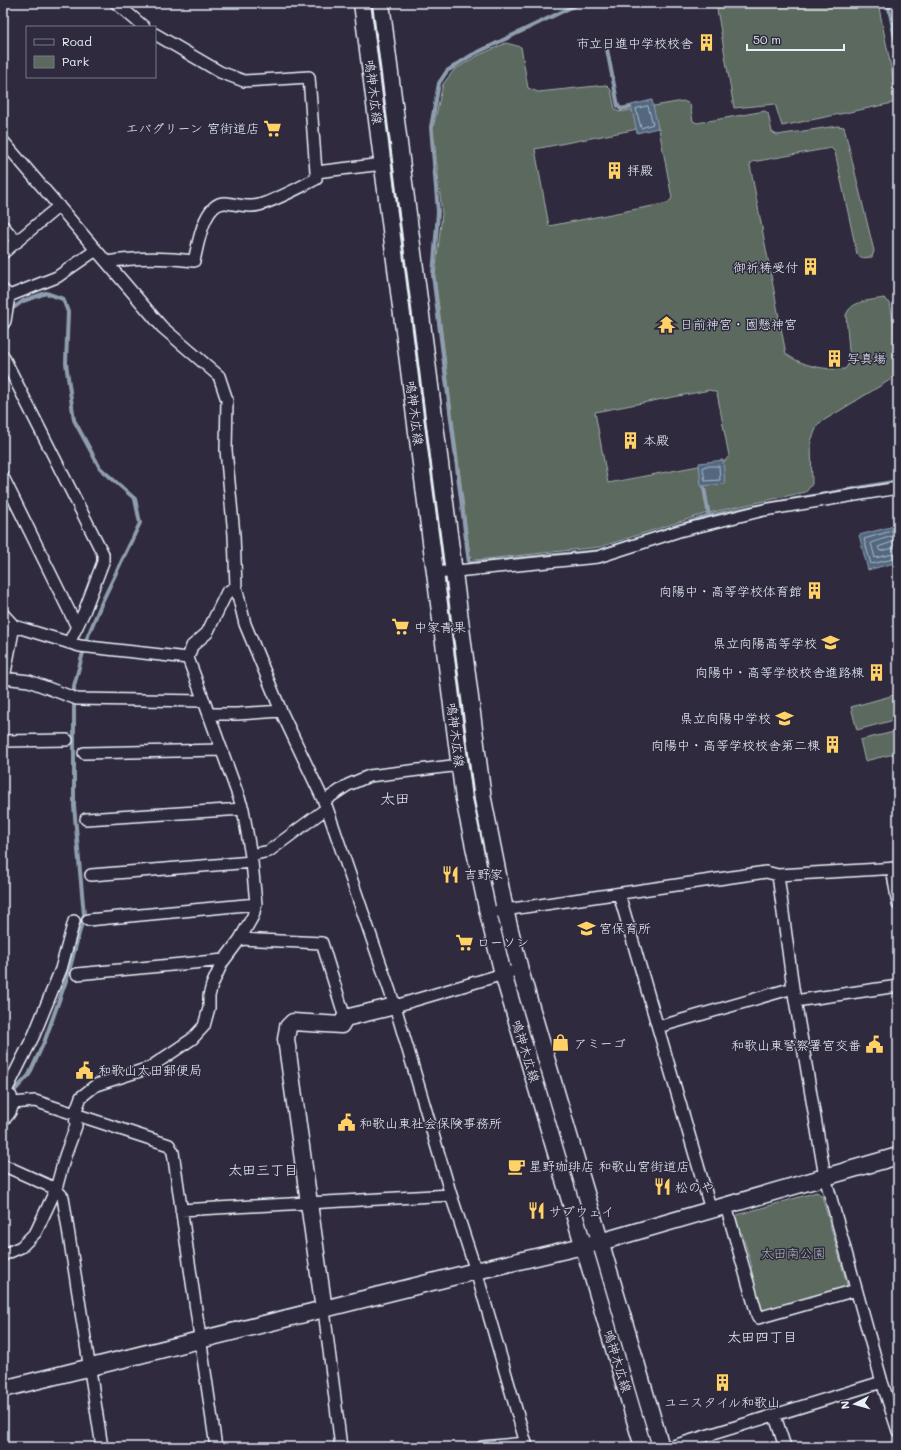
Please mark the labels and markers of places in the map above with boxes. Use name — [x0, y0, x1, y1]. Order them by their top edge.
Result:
building icon: 市立日進中学校校舎 — [696, 33, 716, 53]
place label: 市立日進中学校校舎 — [576, 34, 693, 51]
supermarket icon: エバグリーン 宮街道店 — [262, 118, 282, 138]
place label: エバグリーン 宮街道店 — [126, 119, 259, 136]
building icon: 拝殿 — [604, 160, 624, 180]
place label: 拝殿 — [627, 161, 653, 178]
building icon: 御祈祷受付 — [801, 257, 821, 277]
place label: 御祈祷受付 — [733, 258, 798, 275]
temple icon: 日前神宮・國懸神宮 — [657, 314, 677, 334]
place label: 日前神宮・國懸神宮 — [680, 315, 797, 332]
building icon: 写真塲 — [824, 348, 844, 368]
place label: 写真塲 — [847, 349, 886, 366]
building icon: 本殿 — [620, 430, 640, 450]
place label: 本殿 — [643, 431, 669, 448]
building icon: 向陽中・高等学校体育館 — [805, 581, 825, 601]
place label: 向陽中・高等学校体育館 — [659, 582, 802, 599]
supermarket icon: 中家青果 — [391, 617, 411, 637]
place label: 中家青果 — [414, 618, 466, 635]
school or university icon: 県立向陽高等学校 — [820, 633, 840, 653]
place label: 県立向陽高等学校 — [713, 634, 817, 651]
building icon: 向陽中・高等学校校舎進路棟 — [867, 662, 887, 682]
place label: 向陽中・高等学校校舎進路棟 — [695, 663, 864, 680]
school or university icon: 県立向陽中学校 — [774, 708, 794, 728]
place label: 県立向陽中学校 — [680, 709, 771, 726]
building icon: 向陽中・高等学校校舎第二棟 — [823, 735, 843, 755]
place label: 向陽中・高等学校校舎第二棟 — [651, 736, 820, 753]
restaurant icon: 吉野家 — [441, 864, 461, 884]
place label: 吉野家 — [464, 865, 503, 882]
school or university icon: 宮保育所 — [576, 918, 596, 938]
place label: 宮保育所 — [599, 919, 651, 936]
supermarket icon: ローソン — [454, 932, 474, 952]
place label: ローソン — [477, 933, 529, 950]
shop icon: アミーゴ — [551, 1033, 571, 1053]
place label: アミーゴ — [574, 1034, 626, 1051]
public building icon: 和歌山東警察署宮交番 — [864, 1035, 884, 1055]
place label: 和歌山東警察署宮交番 — [731, 1036, 861, 1053]
public building icon: 和歌山太田郵便局 — [75, 1060, 95, 1080]
place label: 和歌山太田郵便局 — [98, 1061, 202, 1078]
public building icon: 和歌山東社会保険事務所 — [336, 1113, 356, 1133]
place label: 和歌山東社会保険事務所 — [359, 1114, 502, 1131]
cafe icon: 星野珈琲店 和歌山宮街道店 — [506, 1156, 526, 1176]
place label: 星野珈琲店 和歌山宮街道店 — [529, 1157, 689, 1174]
restaurant icon: 松のや — [652, 1177, 672, 1197]
place label: 松のや — [675, 1178, 714, 1195]
restaurant icon: サブウェイ — [526, 1201, 546, 1221]
place label: サブウェイ — [549, 1202, 614, 1219]
building icon: ユニスタイル和歌山 — [712, 1373, 732, 1393]
place label: ユニスタイル和歌山 — [664, 1393, 780, 1410]

